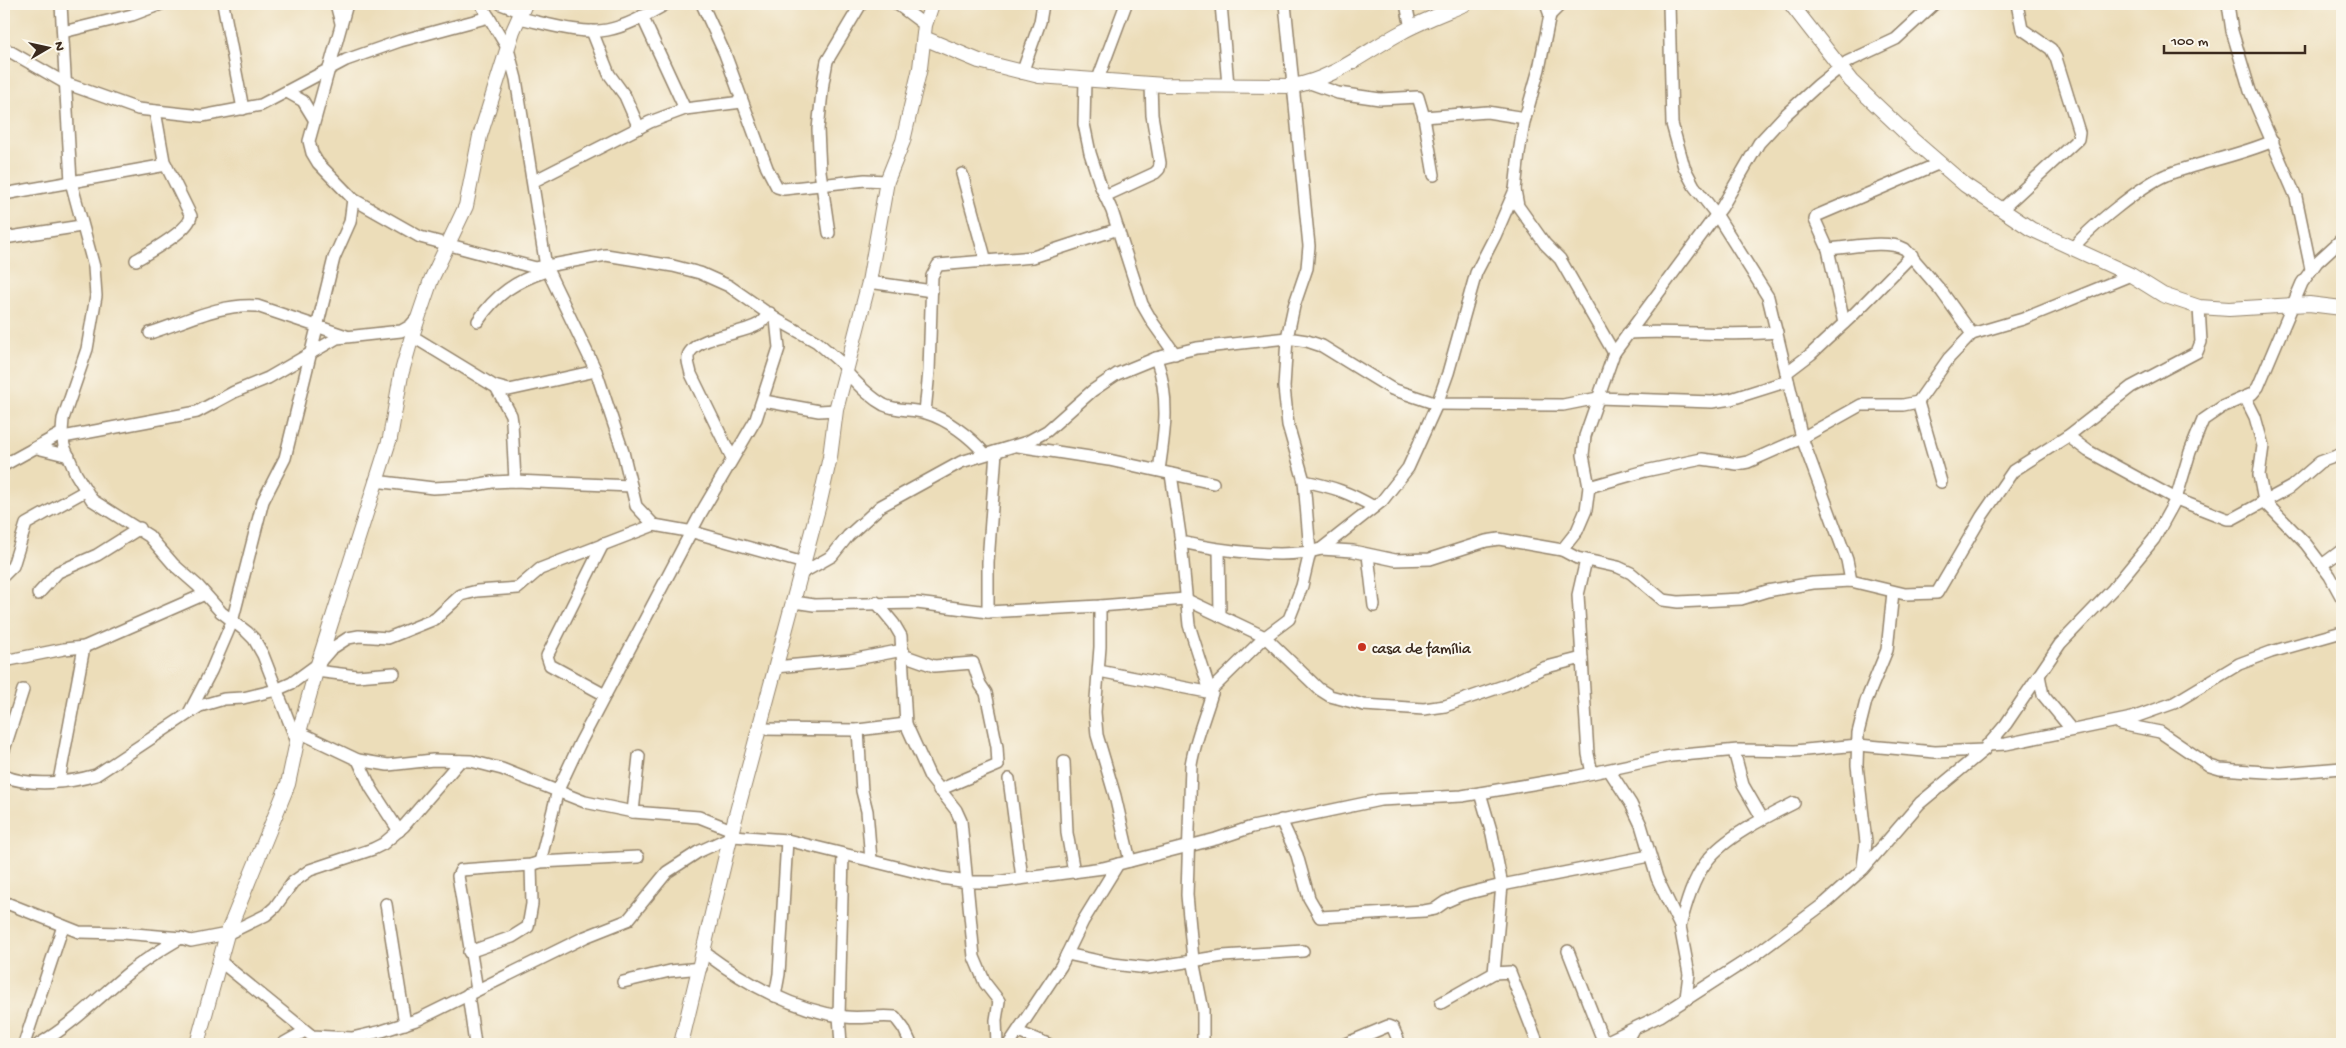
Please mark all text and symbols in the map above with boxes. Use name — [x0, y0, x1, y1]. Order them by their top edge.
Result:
north arrow — [22, 22, 72, 72]
scale bar — [2164, 22, 2305, 54]
text: 100 m — [2170, 33, 2209, 51]
text: N — [49, 41, 67, 52]
marker: casa de família — [1356, 641, 1368, 653]
place label: casa de família — [1372, 641, 1472, 660]

